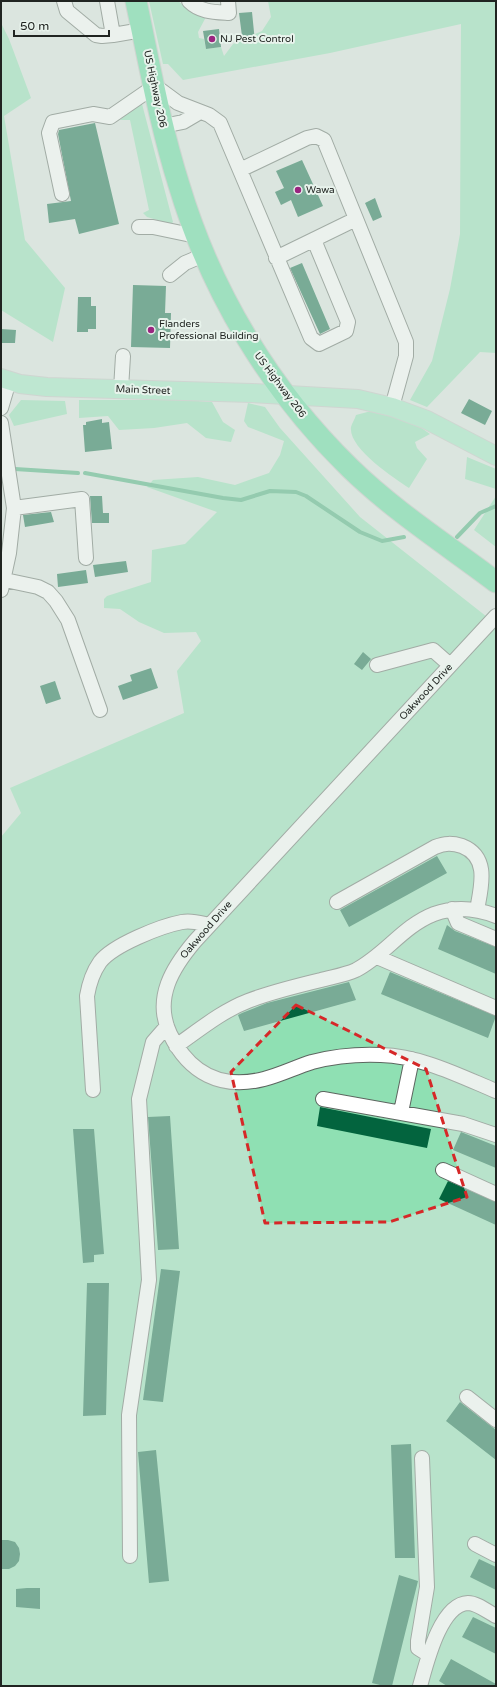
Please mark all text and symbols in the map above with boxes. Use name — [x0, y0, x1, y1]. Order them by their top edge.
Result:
scale bar — [14, 12, 109, 38]
text: 50 m — [20, 19, 49, 33]
place label: NJ Pest Control — [220, 33, 294, 45]
marker: NJ Pest Control — [207, 34, 217, 44]
street label: US Highway 206 — [141, 49, 169, 129]
place label: Wawa — [306, 184, 335, 196]
marker: Wawa — [293, 185, 303, 195]
place label: Flanders Professional Building — [159, 318, 259, 342]
marker: Flanders Professional Building — [146, 325, 156, 335]
street label: US Highway 206 — [251, 350, 309, 420]
street label: Main Street — [115, 383, 171, 397]
street label: Oakwood Drive — [397, 661, 455, 723]
street label: Oakwood Drive — [178, 898, 235, 961]

